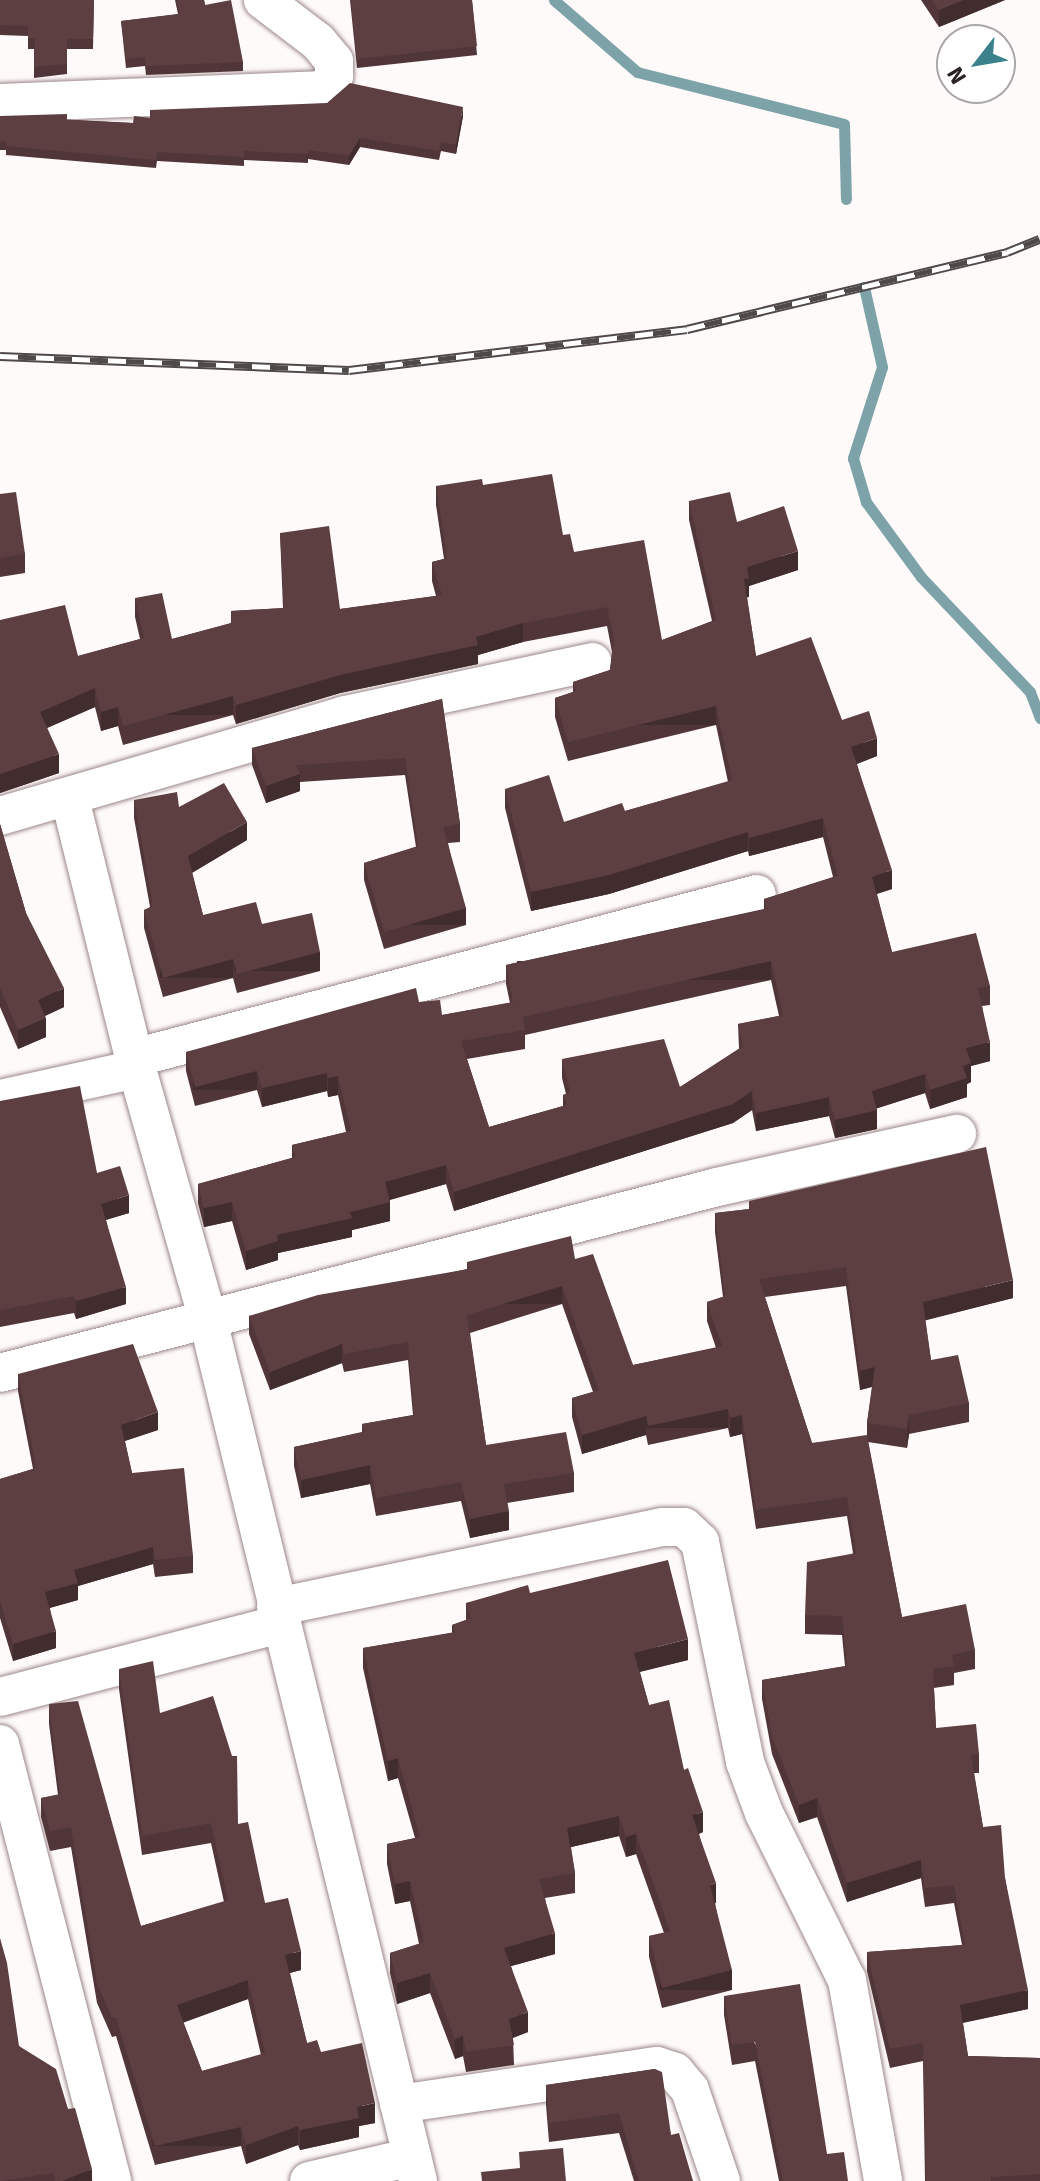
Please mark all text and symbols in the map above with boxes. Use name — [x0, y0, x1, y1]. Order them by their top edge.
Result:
north arrow — [936, 24, 1016, 104]
text: N — [941, 62, 972, 89]

